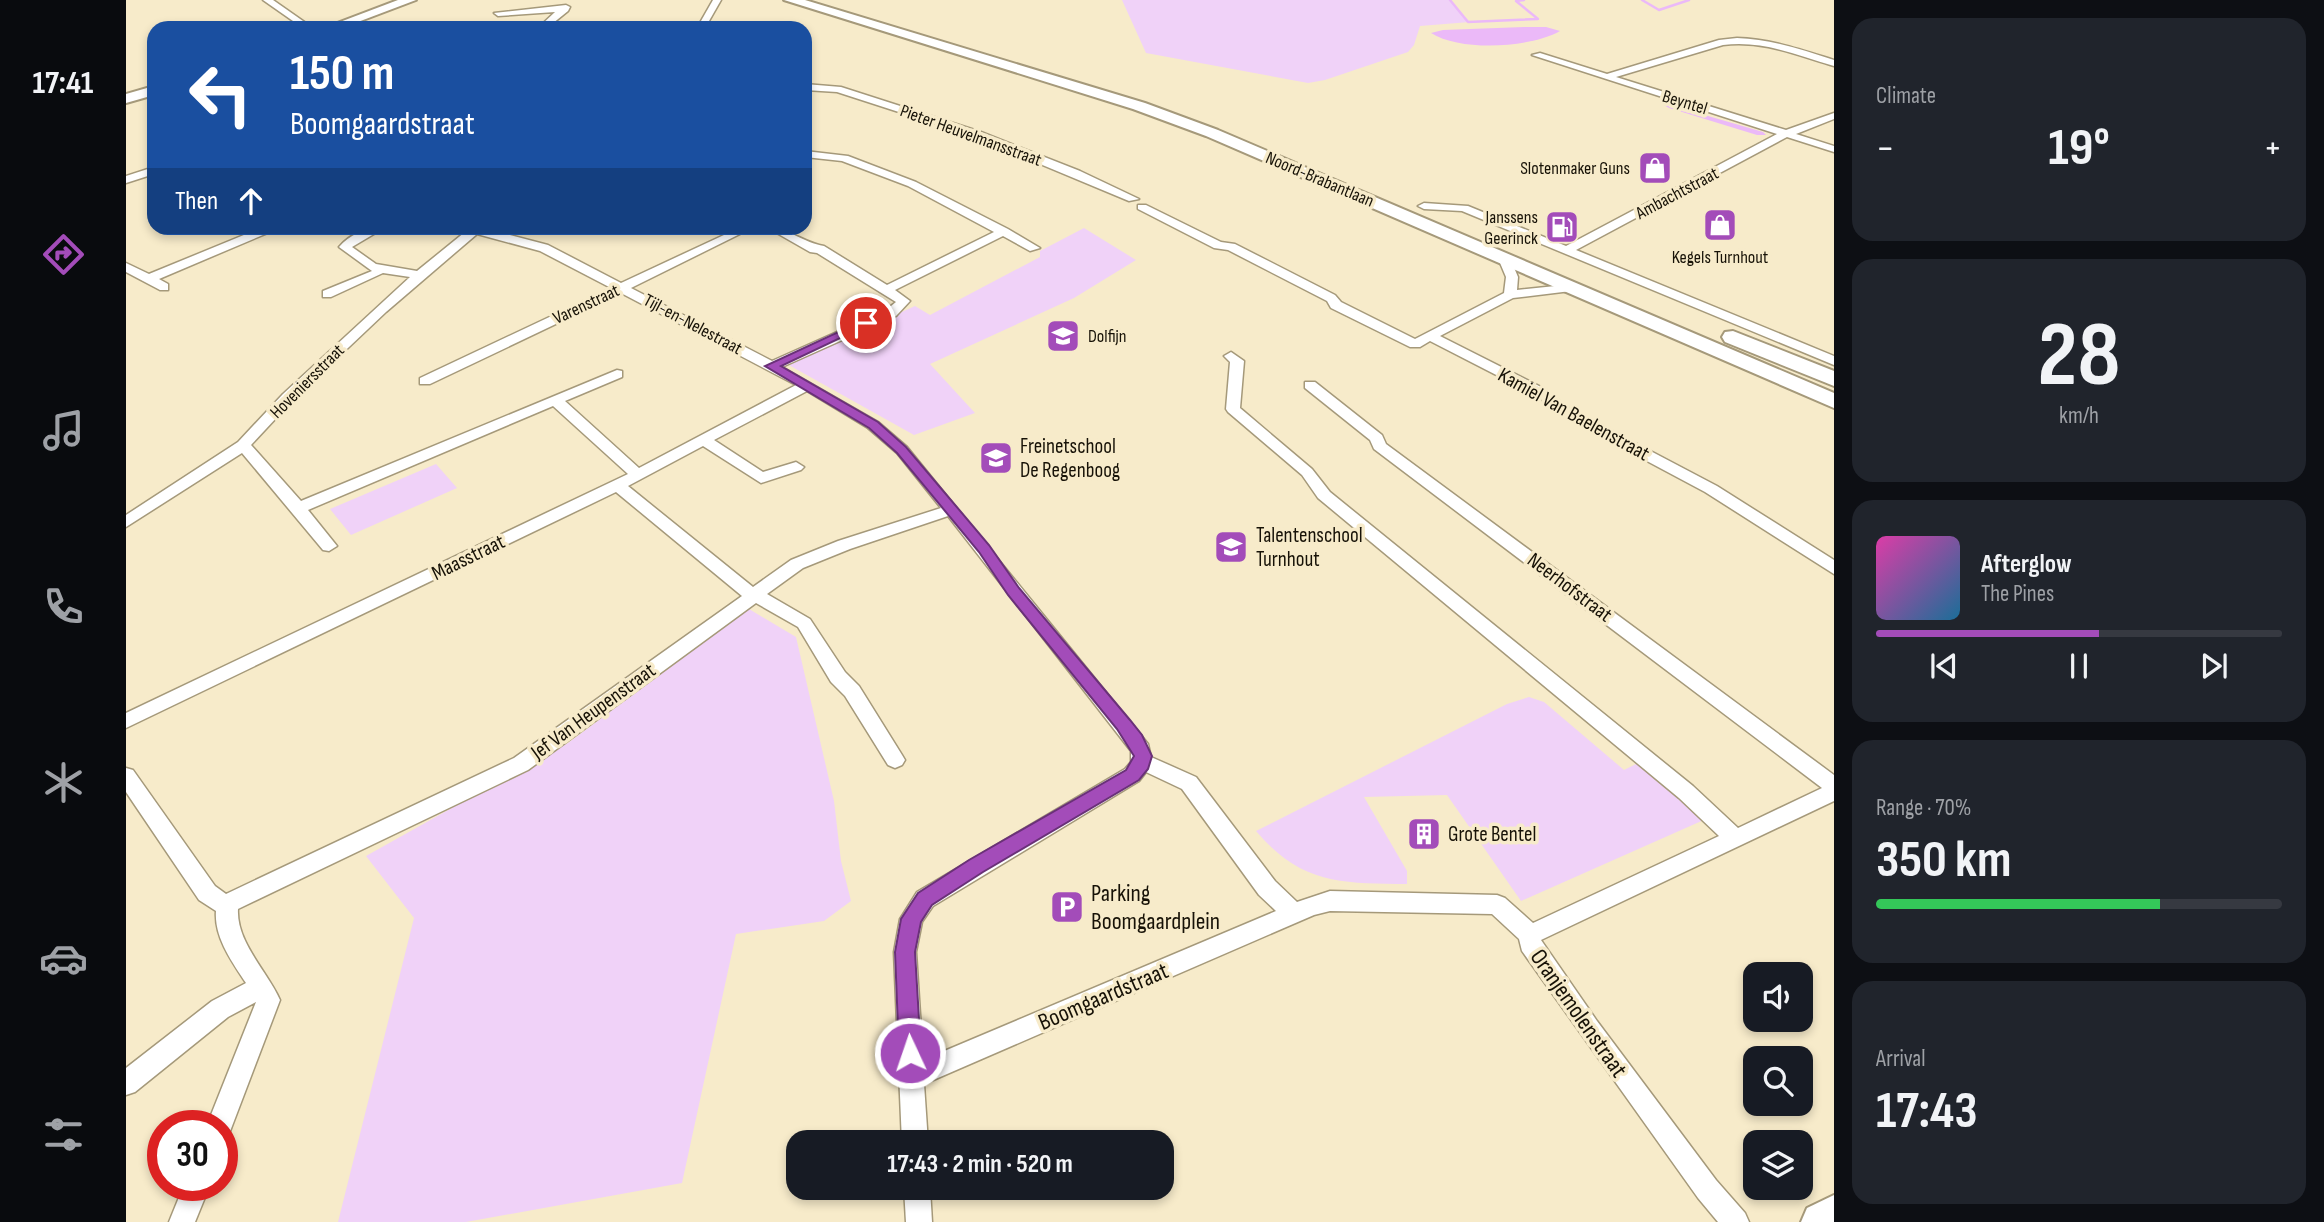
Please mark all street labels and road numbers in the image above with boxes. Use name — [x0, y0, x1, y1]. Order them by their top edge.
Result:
street label: Beyntel — [1660, 86, 1710, 119]
street label: Pieter Heuvelmansstraat — [897, 100, 1045, 171]
street label: Noord-Brabantlaan — [1263, 147, 1377, 212]
street label: Ambachtstraat — [1631, 163, 1723, 224]
street label: Varenstraat — [550, 280, 623, 329]
street label: Tijl-en-Nelestraat — [640, 290, 746, 359]
street label: Hoveniersstraat — [266, 340, 349, 423]
street label: Kamiel Van Baelenstraat — [1494, 362, 1654, 466]
street label: Maasstraat — [428, 529, 509, 586]
street label: Neerhofstraat — [1522, 547, 1617, 627]
street label: Jef Van Heupenstraat — [525, 658, 660, 765]
street label: Oranjemolenstraat — [1524, 944, 1633, 1083]
street label: Boomgaardstraat — [1034, 956, 1173, 1037]

